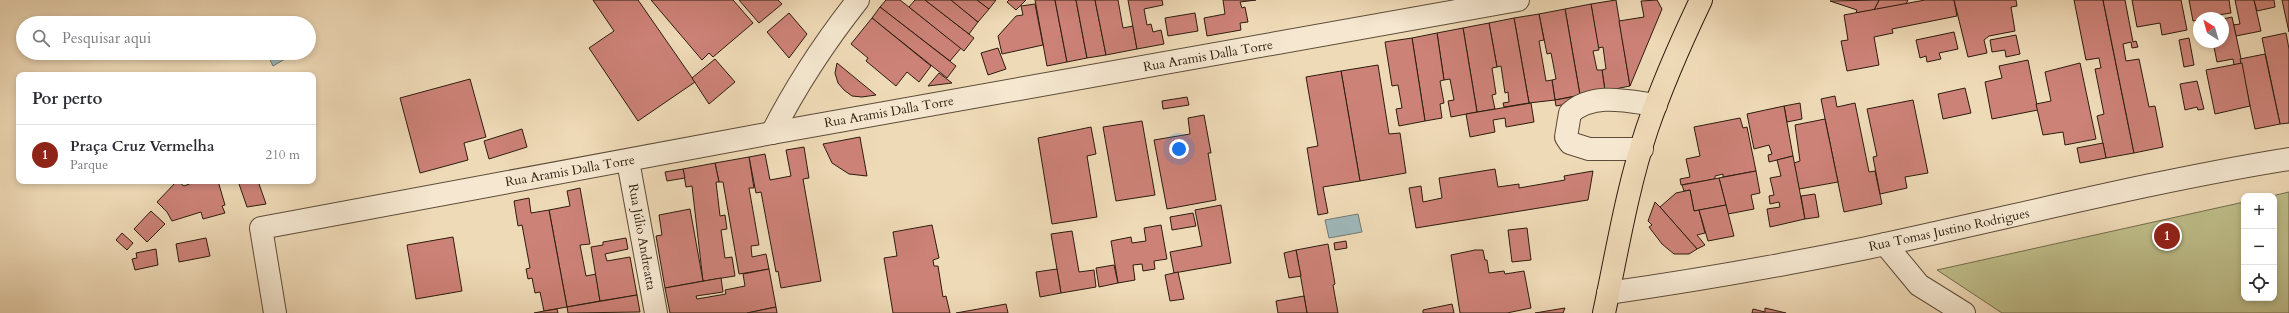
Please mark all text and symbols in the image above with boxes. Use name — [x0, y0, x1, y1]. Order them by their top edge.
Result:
north arrow — [2193, 12, 2229, 48]
search box — [16, 16, 316, 60]
icon: search — [30, 27, 52, 49]
text: Pesquisar aqui — [62, 28, 151, 48]
street label: Rua Aramis Dalla Torre — [1142, 36, 1274, 76]
text: Por perto — [32, 87, 102, 110]
street label: Rua Aramis Dalla Torre — [823, 92, 955, 132]
text: Praça Cruz Vermelha — [70, 136, 214, 156]
your location — [1169, 139, 1189, 159]
text: 1 — [42, 146, 48, 164]
text: 210 m — [266, 146, 300, 164]
street label: Rua Aramis Dalla Torre — [504, 151, 636, 191]
text: Parque — [70, 156, 108, 174]
street label: Rua Júlio Andreatta — [624, 182, 660, 292]
map controls — [2241, 193, 2277, 301]
button: + — [2241, 193, 2277, 229]
street label: Rua Tomas Justino Rodrigues — [1867, 204, 2031, 256]
pin: 1 — [2154, 221, 2180, 251]
button: − — [2241, 229, 2277, 265]
button: locate — [2241, 265, 2277, 301]

